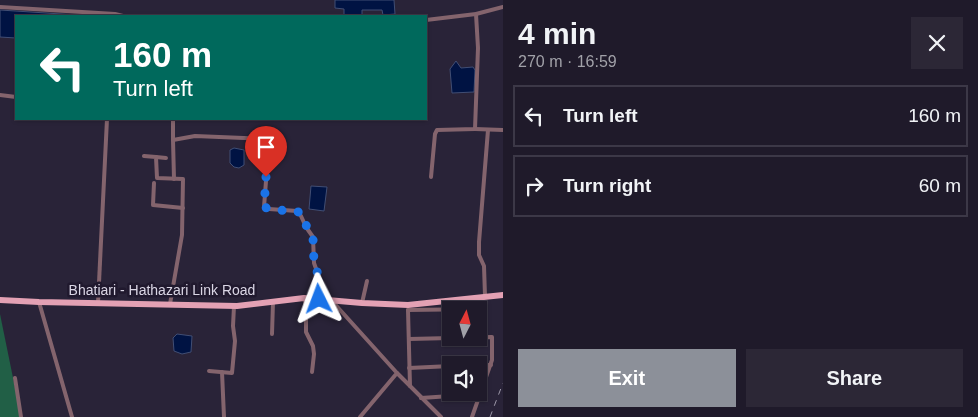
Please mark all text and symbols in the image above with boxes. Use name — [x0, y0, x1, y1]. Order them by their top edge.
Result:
text: 4 min — [518, 17, 596, 50]
button: close — [911, 17, 963, 69]
icon: left — [30, 35, 95, 100]
text: 160 m — [113, 35, 212, 74]
text: 270 m · 16:59 — [518, 53, 617, 70]
text: Turn left — [113, 76, 193, 101]
icon: left — [520, 102, 548, 130]
text: Turn left — [563, 105, 638, 126]
text: 160 m — [908, 105, 961, 126]
pin — [245, 126, 287, 177]
icon: arrive — [252, 133, 280, 161]
icon: right — [520, 172, 548, 200]
text: Turn right — [563, 175, 651, 196]
text: 60 m — [919, 175, 961, 196]
position arrow — [292, 272, 344, 324]
street label: Bhatiari - Hathazari Link Road — [69, 282, 255, 298]
north arrow — [442, 301, 488, 346]
map controls — [442, 301, 487, 401]
button: Exit — [518, 349, 736, 407]
button: Share — [746, 349, 963, 407]
button: sound — [442, 356, 487, 401]

